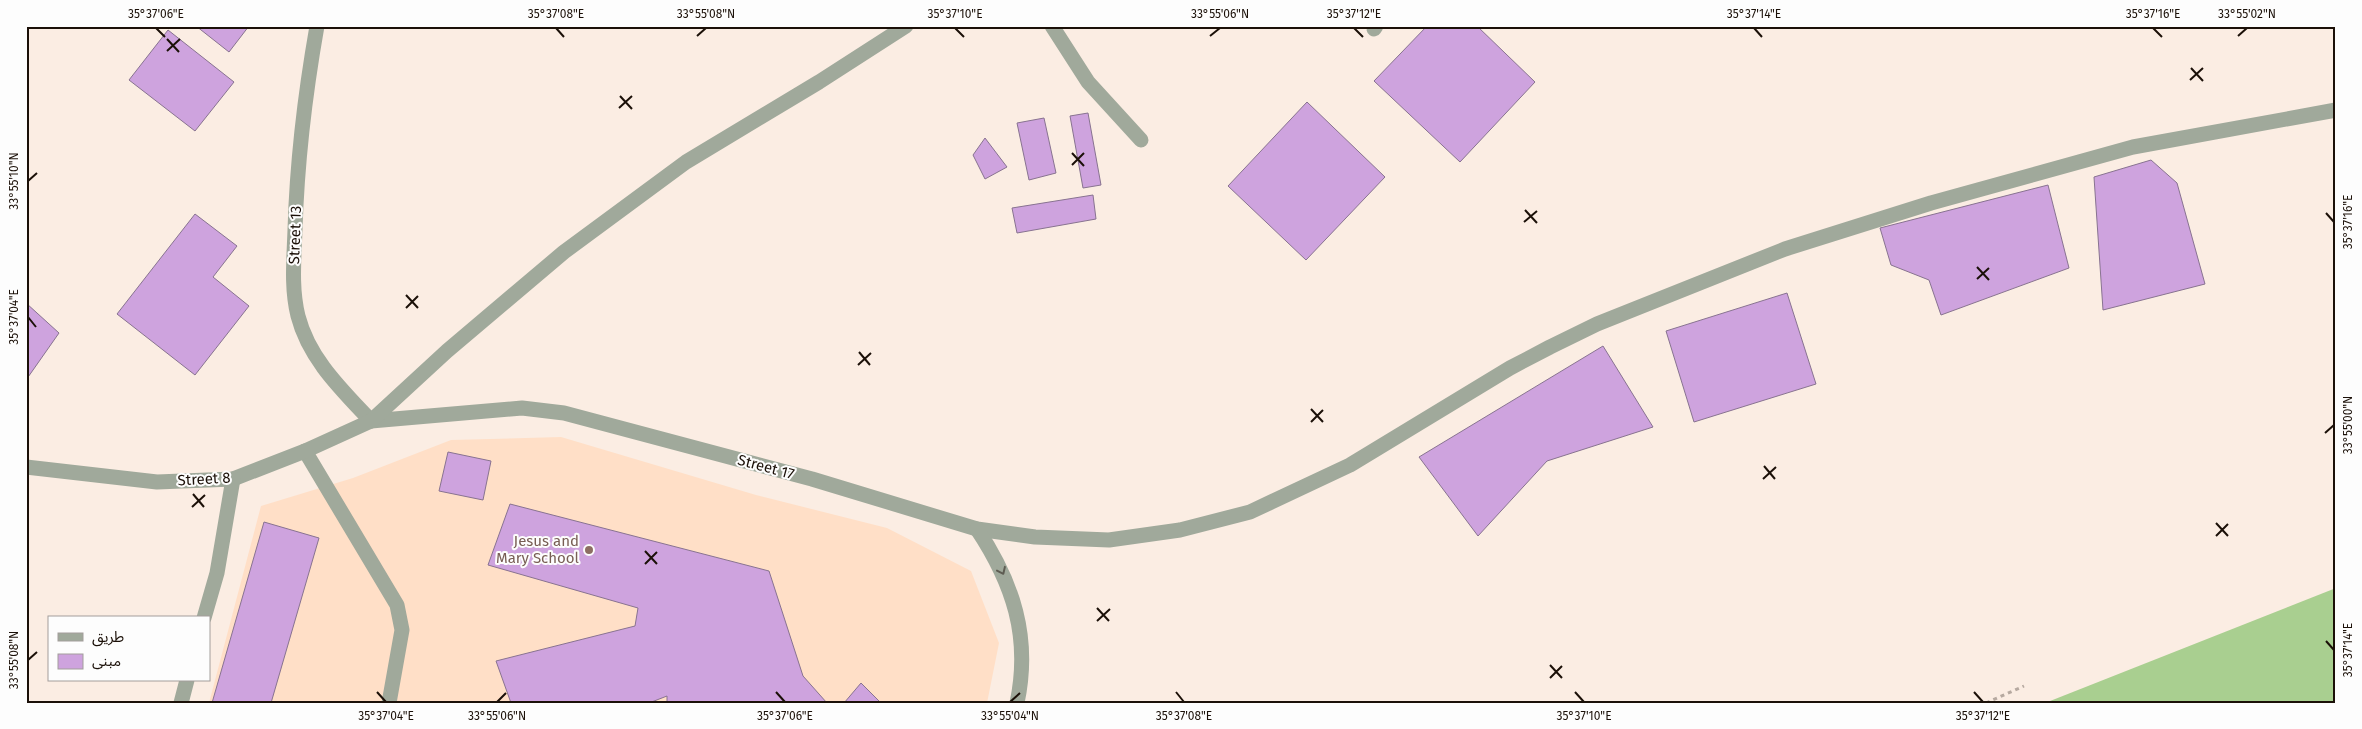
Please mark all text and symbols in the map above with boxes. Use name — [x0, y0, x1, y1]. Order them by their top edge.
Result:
text: 35°37'06"E — [128, 7, 184, 21]
text: 35°37'08"E — [528, 7, 584, 21]
text: 33°55'08"N — [677, 7, 735, 21]
text: 35°37'10"E — [927, 7, 983, 21]
text: 33°55'06"N — [1191, 7, 1249, 21]
text: 35°37'12"E — [1327, 7, 1381, 21]
text: 35°37'14"E — [1727, 7, 1781, 21]
text: 35°37'16"E — [2126, 7, 2180, 21]
text: 33°55'02"N — [2218, 7, 2276, 21]
text: 33°55'10"N — [7, 152, 21, 210]
text: 35°37'16"E — [2341, 195, 2355, 249]
street label: Street 13 — [285, 205, 305, 265]
text: 35°37'04"E — [7, 289, 21, 345]
text: 33°55'00"N — [2341, 396, 2355, 454]
street label: Street 17 — [736, 451, 797, 483]
street label: Street 8 — [177, 469, 231, 489]
place label: Jesus and Mary School — [496, 532, 580, 567]
marker: Jesus and Mary School — [583, 544, 595, 556]
one-way arrow — [996, 566, 1006, 575]
legend — [48, 616, 210, 682]
text: 35°37'14"E — [2341, 623, 2355, 677]
text: طريق — [92, 628, 124, 647]
text: 33°55'08"N — [7, 631, 21, 689]
text: مبنى — [92, 652, 121, 670]
text: 35°37'04"E — [358, 709, 414, 723]
text: 33°55'06"N — [468, 709, 526, 723]
text: 35°37'06"E — [757, 709, 813, 723]
text: 33°55'04"N — [981, 709, 1039, 723]
text: 35°37'08"E — [1156, 709, 1212, 723]
text: 35°37'10"E — [1556, 709, 1612, 723]
text: 35°37'12"E — [1956, 709, 2010, 723]

